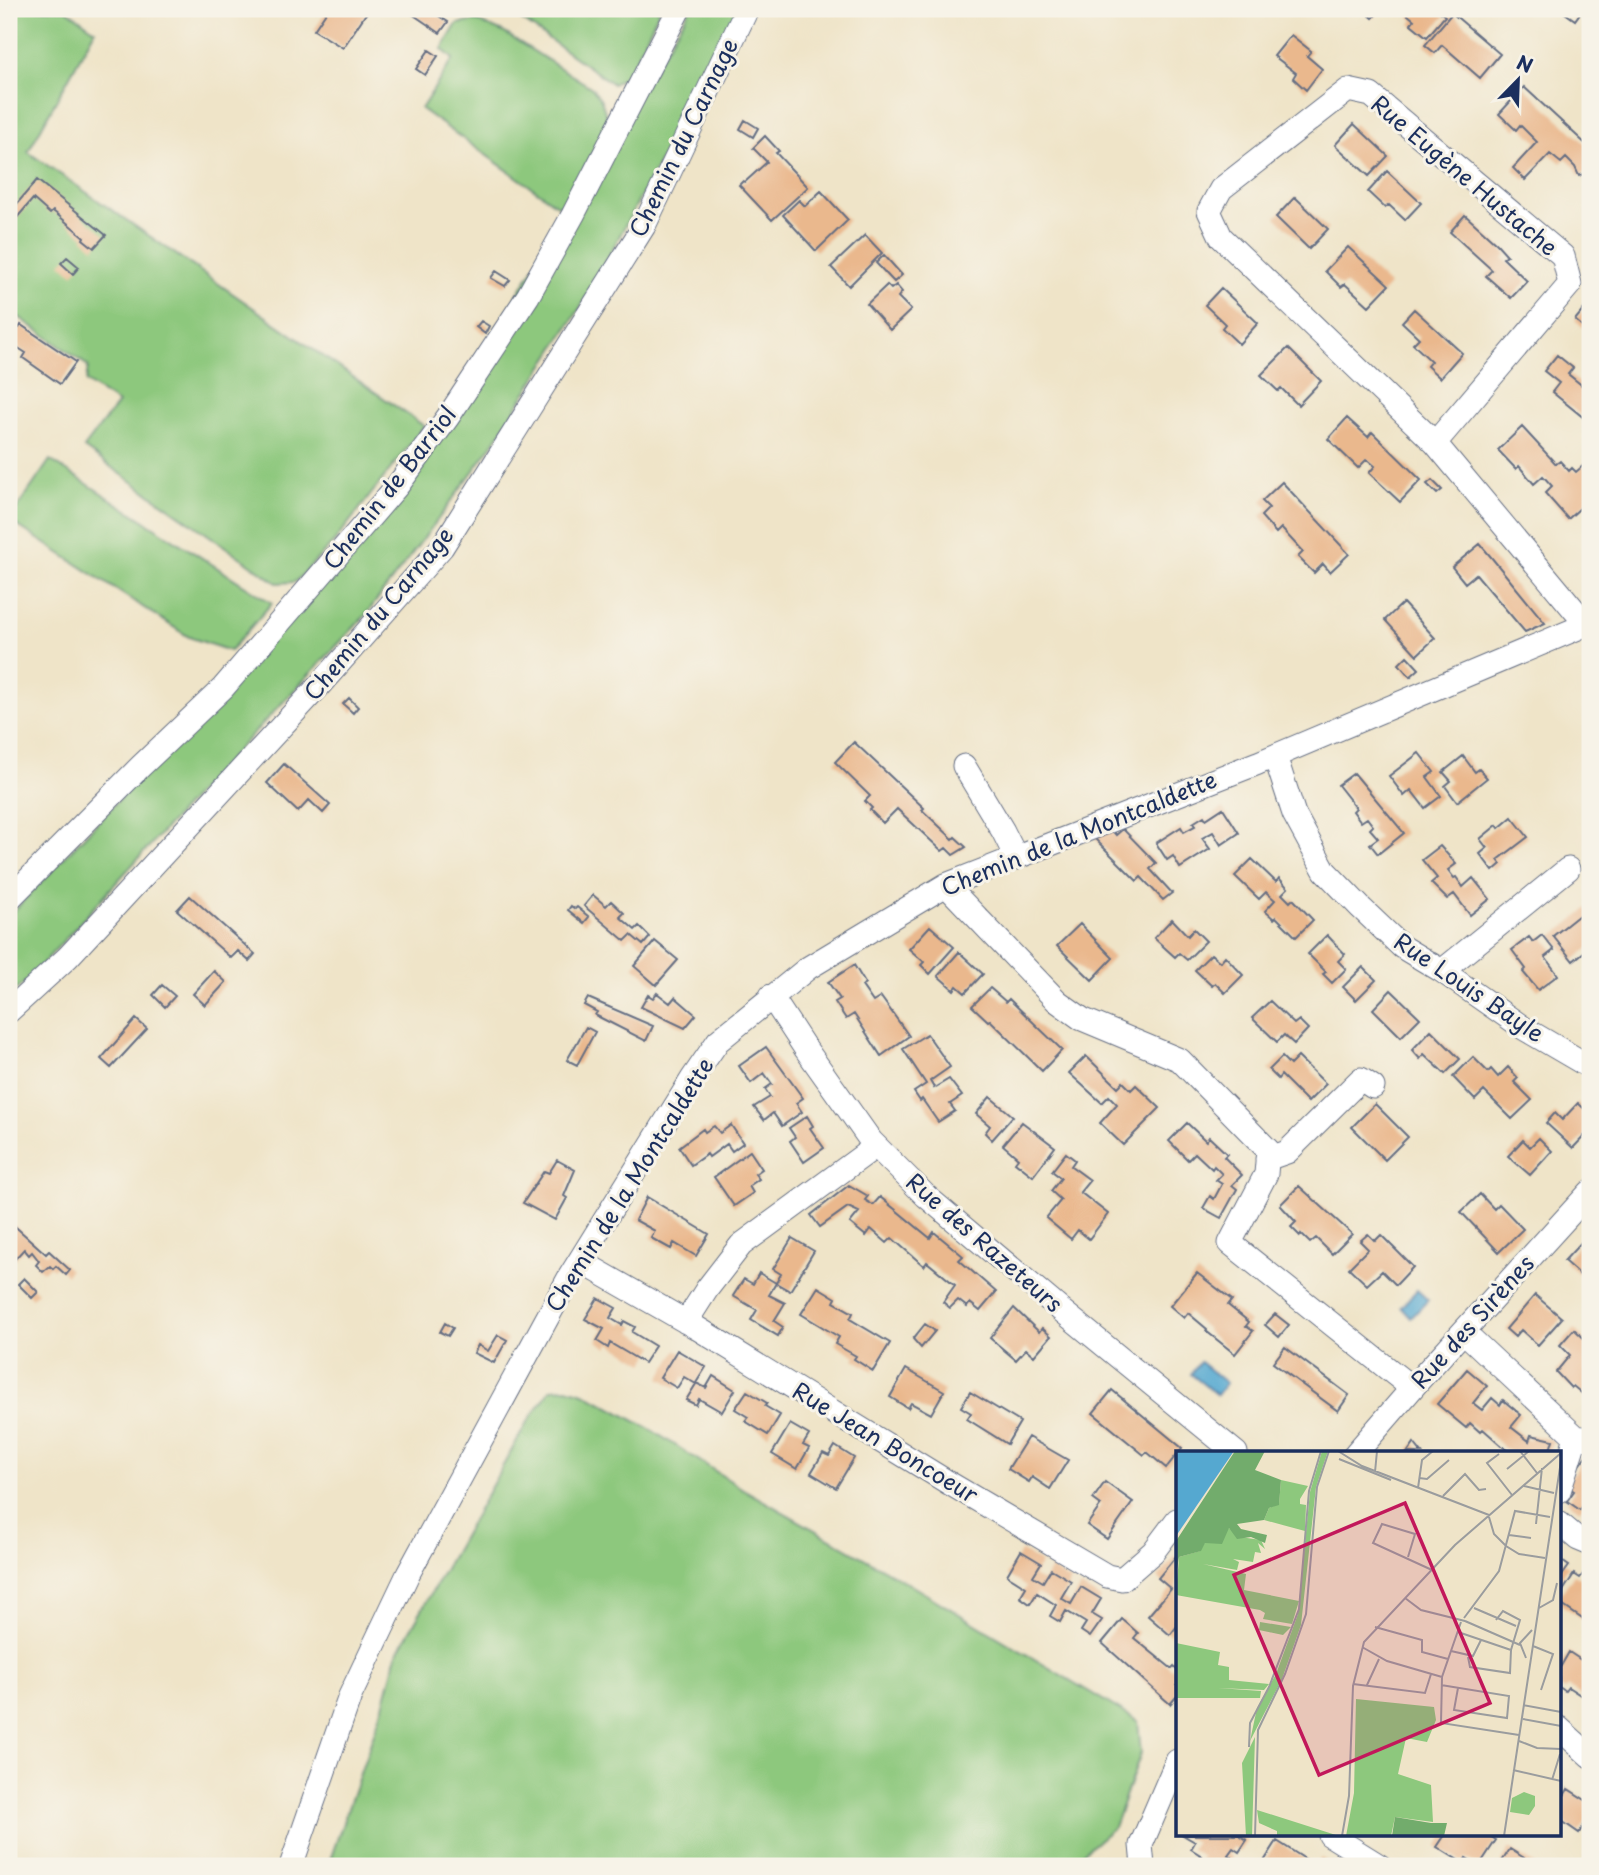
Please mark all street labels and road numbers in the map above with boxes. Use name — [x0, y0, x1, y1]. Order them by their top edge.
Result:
street label: Chemin du Carnage — [619, 32, 746, 243]
street label: Rue Eugène Hustache — [1364, 86, 1566, 264]
street label: Chemin de Barriol — [314, 398, 464, 576]
street label: Chemin du Carnage — [295, 519, 461, 707]
street label: Chemin de la Montcaldette — [935, 761, 1221, 904]
street label: Rue Louis Bayle — [1388, 923, 1552, 1050]
street label: Chemin de la Montcaldette — [536, 1050, 722, 1318]
street label: Rue des Razeteurs — [899, 1164, 1071, 1320]
street label: Rue des Sirènes — [1402, 1246, 1542, 1396]
street label: Rue Jean Boncoeur — [786, 1372, 985, 1511]

